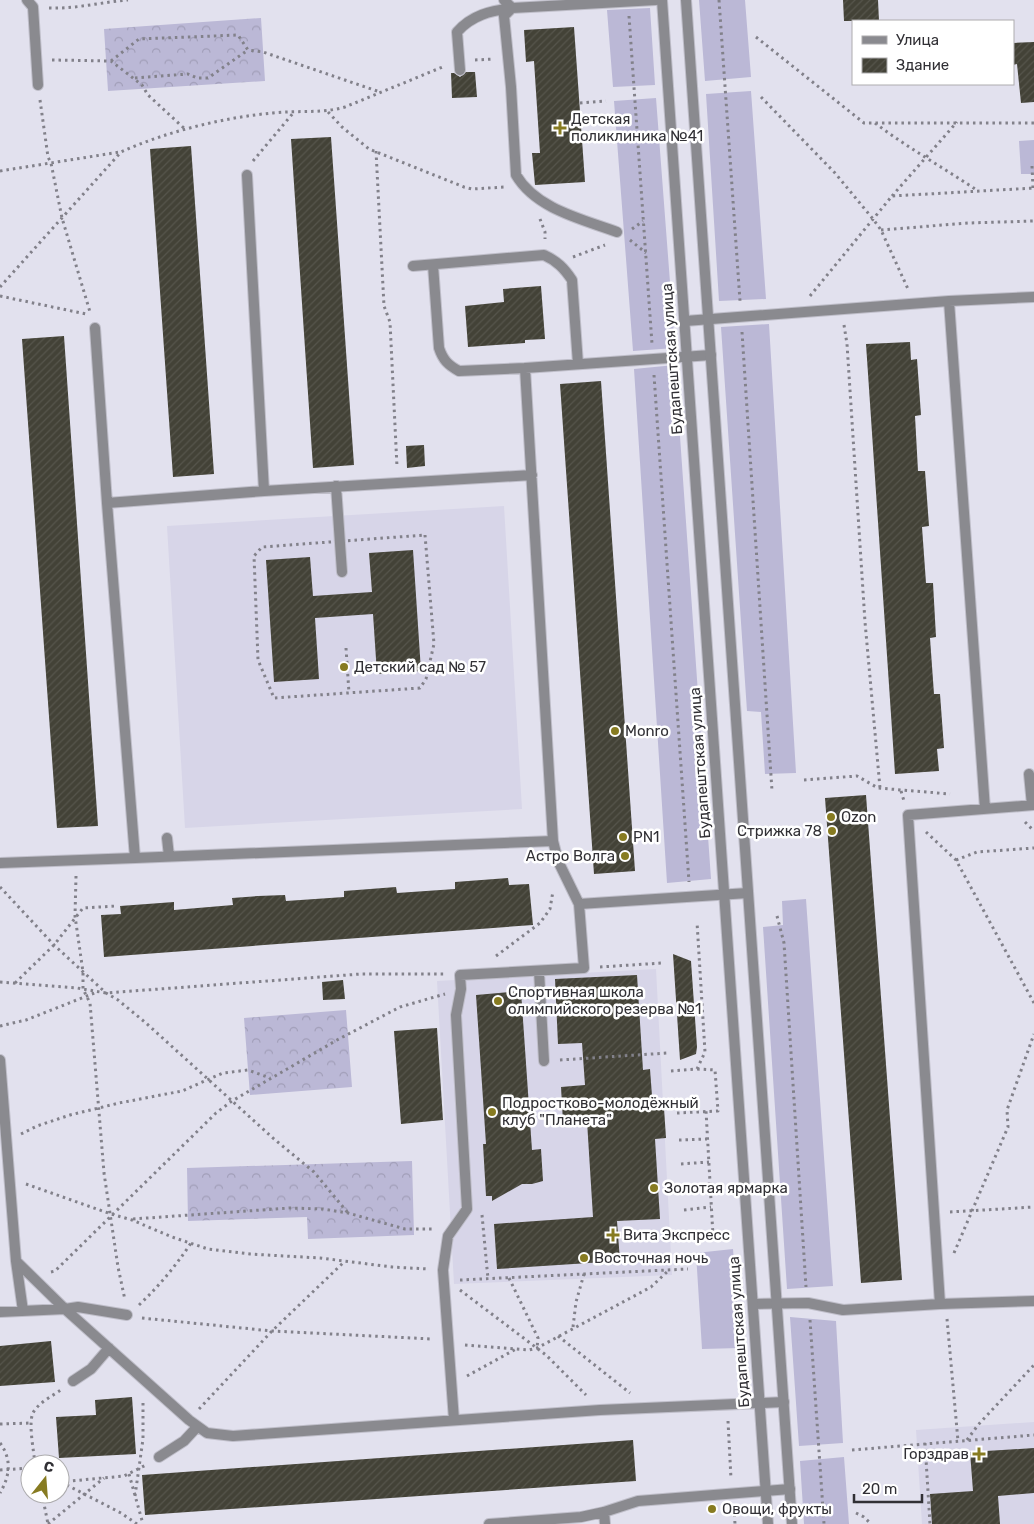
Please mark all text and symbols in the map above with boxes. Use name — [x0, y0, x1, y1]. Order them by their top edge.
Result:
legend — [852, 20, 1014, 85]
text: Улица — [896, 31, 939, 49]
text: Здание — [896, 56, 949, 74]
place label: Детская поликлиника №41 — [571, 110, 703, 145]
marker: Детская поликлиника №41 — [553, 121, 567, 135]
street label: Будапештская улица — [658, 283, 686, 435]
place label: Детский сад № 57 — [354, 658, 486, 676]
marker: Детский сад № 57 — [338, 661, 350, 673]
street label: Будапештская улица — [686, 687, 714, 839]
place label: Monro — [625, 722, 669, 740]
marker: Monro — [609, 725, 621, 737]
place label: Ozon — [841, 808, 876, 826]
marker: Ozon — [825, 811, 837, 823]
place label: Стрижка 78 — [737, 822, 822, 840]
marker: Стрижка 78 — [826, 825, 838, 837]
place label: PN1 — [633, 828, 659, 846]
marker: PN1 — [617, 831, 629, 843]
place label: Астро Волга — [526, 847, 615, 865]
marker: Астро Волга — [619, 850, 631, 862]
place label: Спортивная школа олимпийского резерва №1 — [508, 983, 701, 1018]
marker: Спортивная школа олимпийского резерва №1 — [492, 995, 504, 1007]
place label: Подростково-молодёжный клуб "Планета" — [502, 1094, 699, 1129]
marker: Подростково-молодёжный клуб "Планета" — [486, 1106, 498, 1118]
place label: Золотая ярмарка — [664, 1179, 788, 1197]
marker: Золотая ярмарка — [648, 1182, 660, 1194]
place label: Вита Экспресс — [623, 1226, 730, 1244]
marker: Вита Экспресс — [607, 1229, 619, 1241]
place label: Восточная ночь — [594, 1249, 709, 1267]
marker: Восточная ночь — [578, 1252, 590, 1264]
street label: Будапештская улица — [725, 1256, 753, 1408]
place label: Горздрав — [903, 1445, 969, 1463]
marker: Горздрав — [973, 1448, 985, 1460]
north arrow — [20, 1454, 70, 1504]
text: С — [41, 1457, 56, 1477]
scale bar — [854, 1472, 922, 1504]
text: 20 m — [862, 1480, 897, 1498]
place label: Овощи, фрукты — [722, 1500, 832, 1518]
marker: Овощи, фрукты — [706, 1503, 718, 1515]

